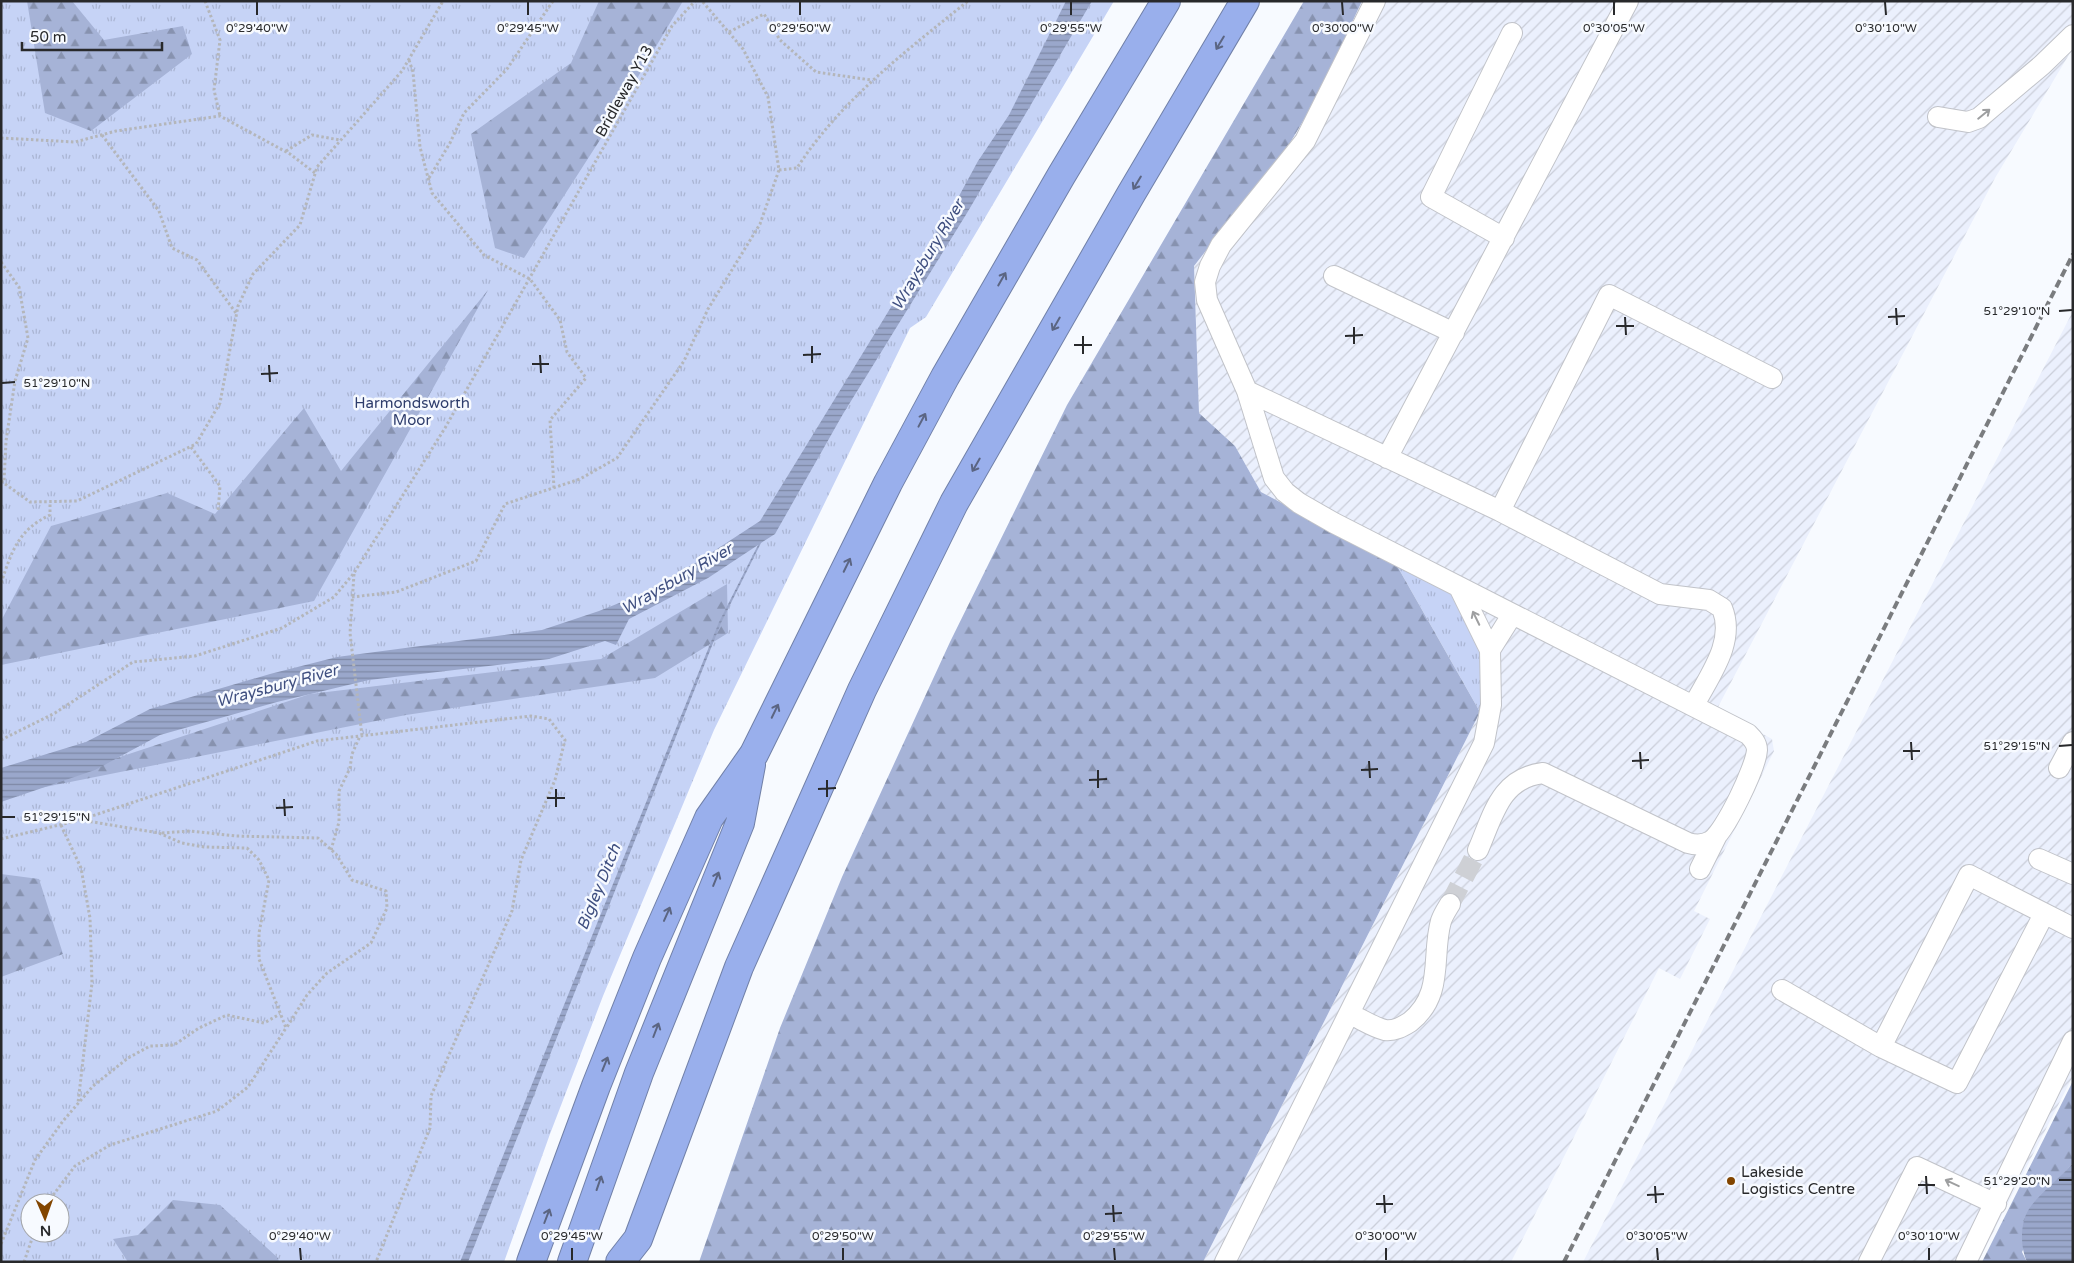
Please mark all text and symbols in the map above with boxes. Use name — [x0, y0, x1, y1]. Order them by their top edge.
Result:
scale bar — [22, 20, 162, 52]
text: 0°29'40"W — [226, 21, 288, 35]
text: 0°29'45"W — [497, 21, 559, 35]
text: 0°29'50"W — [769, 21, 831, 35]
text: 0°29'55"W — [1040, 21, 1102, 35]
text: 0°30'00"W — [1312, 21, 1374, 35]
text: 0°30'05"W — [1583, 21, 1645, 35]
text: 0°30'10"W — [1855, 21, 1917, 35]
text: 50 m — [30, 28, 67, 46]
one-way arrow — [1215, 36, 1225, 50]
street label: Bridleway Y13 — [591, 42, 657, 140]
one-way arrow — [1978, 108, 1991, 119]
one-way arrow — [1132, 175, 1142, 189]
water label: Wraysbury River — [887, 195, 970, 314]
one-way arrow — [997, 272, 1007, 287]
text: 51°29'10"N — [1984, 304, 2051, 318]
one-way arrow — [1051, 316, 1061, 330]
text: 51°29'10"N — [24, 376, 91, 390]
park label: Harmondsworth Moor — [354, 394, 470, 429]
one-way arrow — [917, 413, 927, 428]
one-way arrow — [971, 457, 980, 472]
water label: Wraysbury River — [618, 538, 738, 619]
one-way arrow — [843, 558, 853, 573]
one-way arrow — [1471, 611, 1480, 626]
water label: Wraysbury River — [214, 660, 342, 712]
one-way arrow — [770, 703, 780, 718]
text: 51°29'15"N — [1984, 739, 2051, 753]
text: 51°29'15"N — [24, 810, 91, 824]
water label: Bigley Ditch — [573, 840, 626, 933]
one-way arrow — [712, 872, 722, 887]
one-way arrow — [662, 907, 672, 922]
one-way arrow — [652, 1023, 661, 1038]
one-way arrow — [600, 1057, 610, 1072]
place label: Lakeside Logistics Centre — [1741, 1163, 1855, 1198]
text: 51°29'20"N — [1984, 1174, 2051, 1188]
one-way arrow — [595, 1175, 605, 1191]
marker: Lakeside Logistics Centre — [1725, 1175, 1737, 1187]
one-way arrow — [1945, 1178, 1960, 1187]
north arrow — [20, 1193, 70, 1243]
one-way arrow — [543, 1209, 552, 1224]
text: N — [40, 1222, 51, 1239]
text: 0°29'40"W — [269, 1229, 331, 1243]
text: 0°29'45"W — [541, 1229, 603, 1243]
text: 0°29'50"W — [812, 1229, 874, 1243]
text: 0°29'55"W — [1083, 1229, 1145, 1243]
text: 0°30'00"W — [1355, 1229, 1417, 1243]
text: 0°30'05"W — [1626, 1229, 1688, 1243]
text: 0°30'10"W — [1898, 1229, 1960, 1243]

